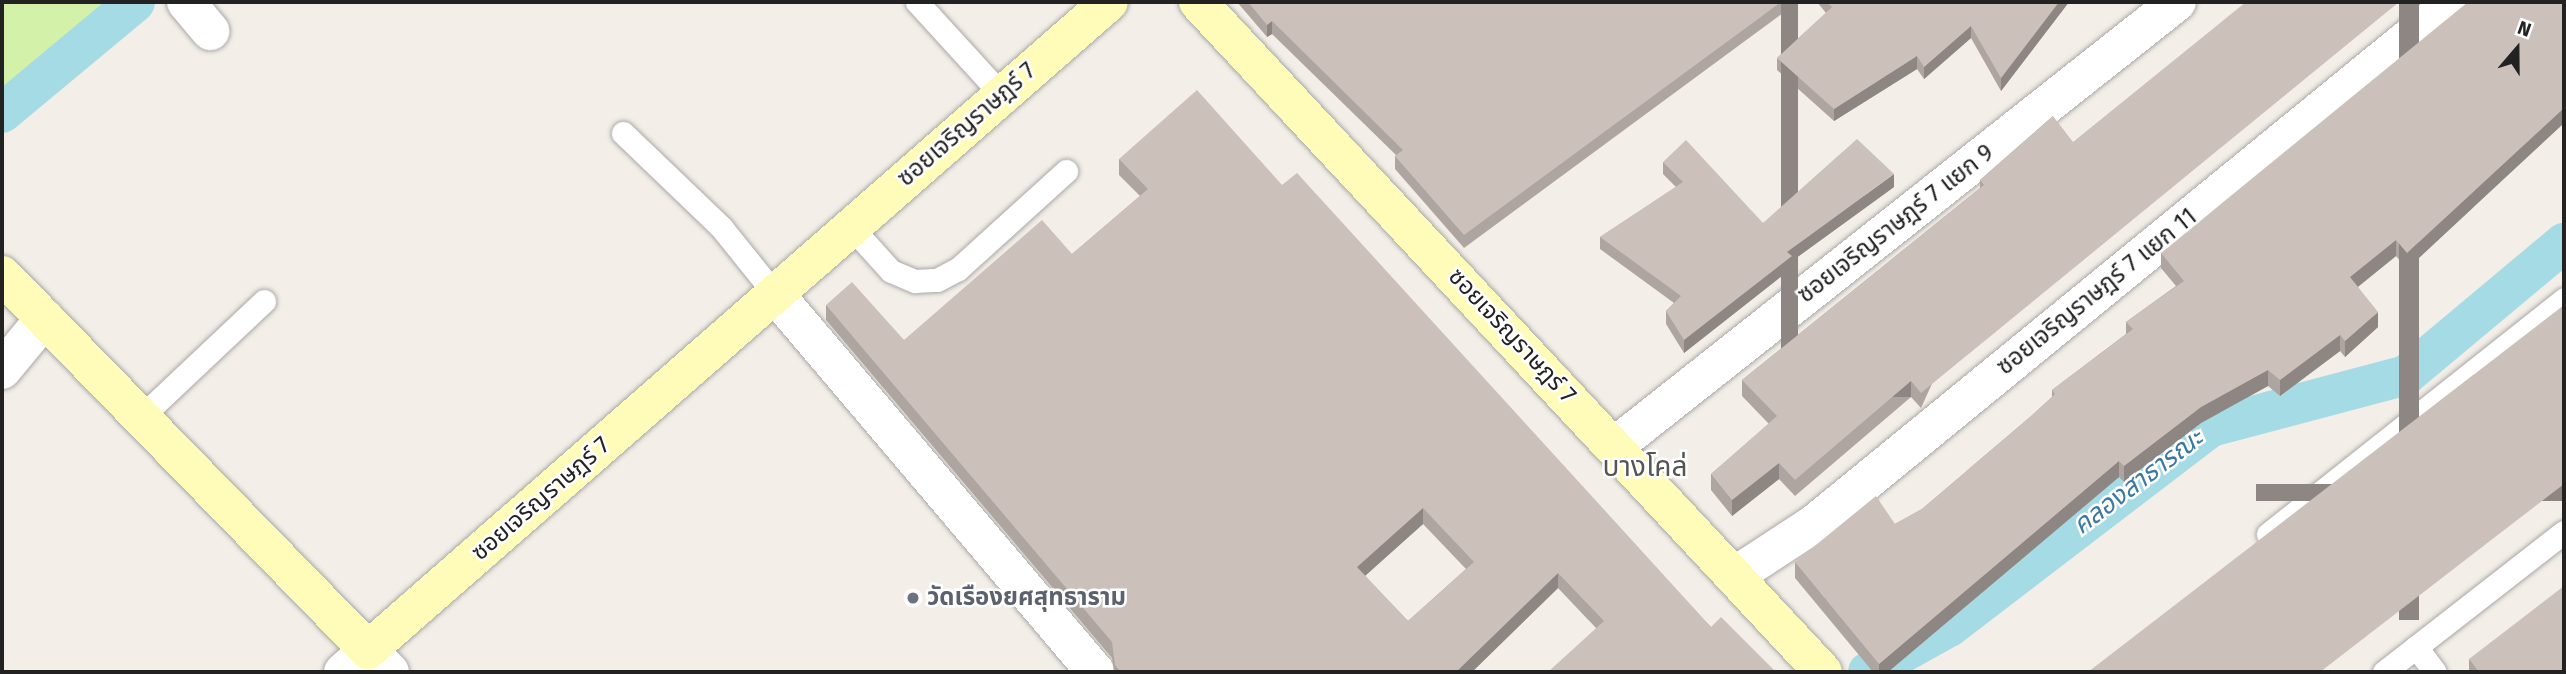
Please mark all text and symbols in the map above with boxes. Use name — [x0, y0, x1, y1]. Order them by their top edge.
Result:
north arrow — [2482, 14, 2552, 84]
text: N — [2514, 16, 2534, 42]
street label: ซอยเจริญราษฎร์ 7 — [892, 57, 1042, 193]
street label: ซอยเจริญราษฎร์ 7 แยก 9 — [1792, 138, 2000, 310]
street label: ซอยเจริญราษฎร์ 7 แยก 11 — [1991, 203, 2203, 381]
street label: ซอยเจริญราษฎร์ 7 — [1442, 263, 1582, 409]
water label: คลองสาธารณะ — [2067, 423, 2209, 541]
street label: ซอยเจริญราษฎร์ 7 — [466, 431, 616, 567]
district label: บางโคล่ — [1603, 450, 1687, 484]
place label: วัดเรืองยศสุทธาราม — [927, 584, 1126, 612]
marker: วัดเรืองยศสุทธาราม — [905, 590, 921, 606]

